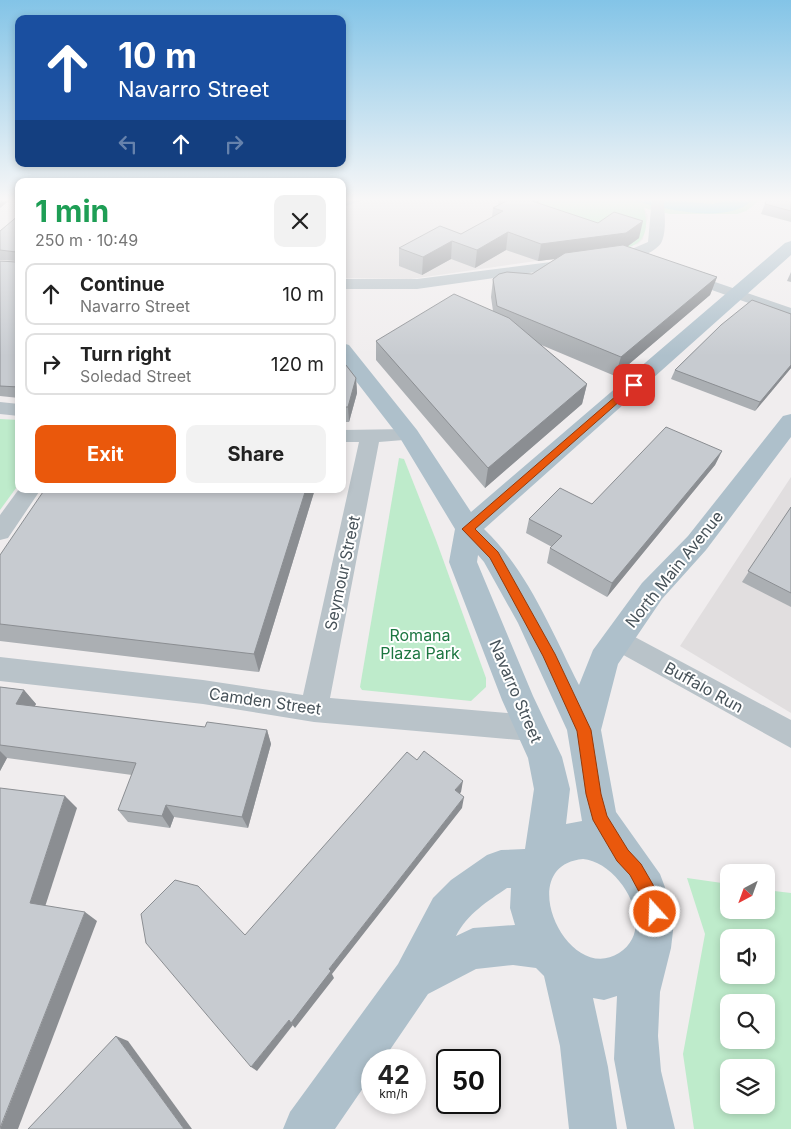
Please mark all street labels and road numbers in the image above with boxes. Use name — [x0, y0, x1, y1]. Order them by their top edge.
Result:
street label: North Main Avenue — [621, 507, 727, 631]
street label: Seymour Street — [320, 514, 364, 632]
street label: Navarro Street — [485, 636, 547, 746]
street label: Buffalo Run — [661, 657, 747, 717]
street label: Camden Street — [208, 683, 322, 719]

